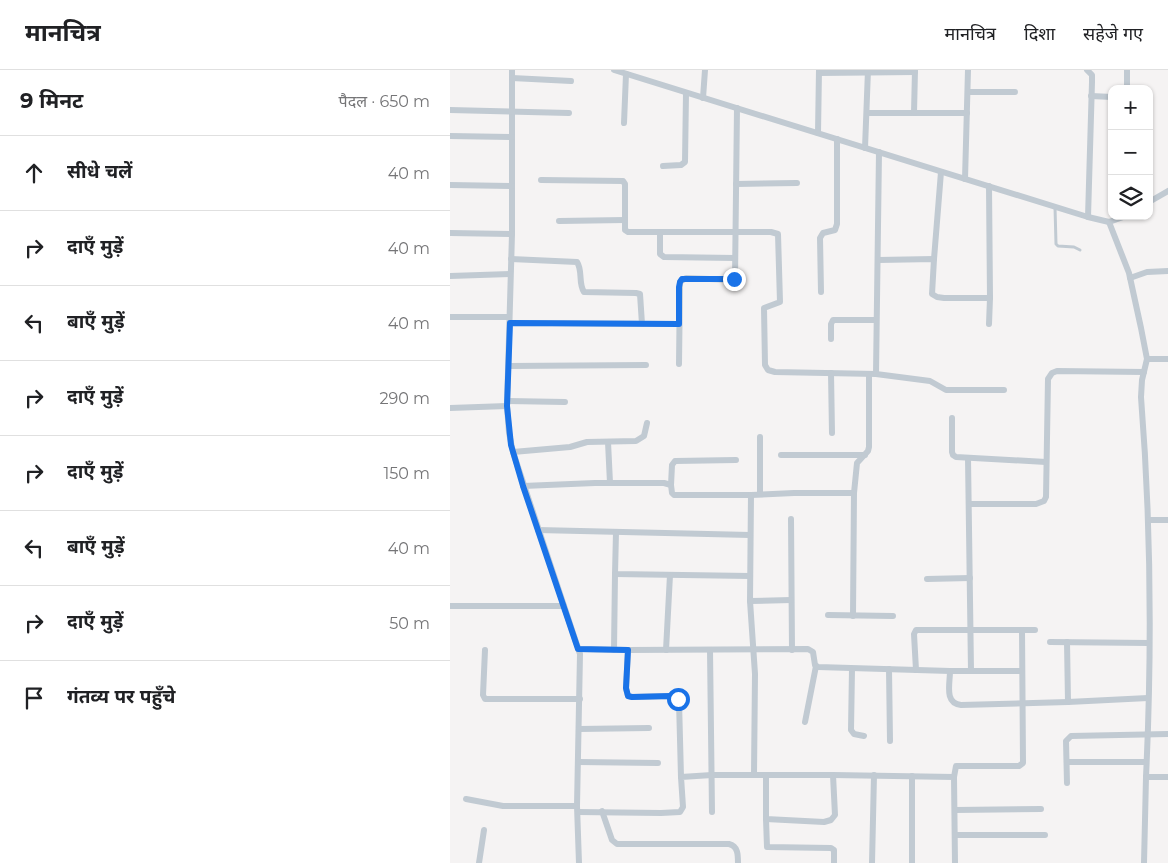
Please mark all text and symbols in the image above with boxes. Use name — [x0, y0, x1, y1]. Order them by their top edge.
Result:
text: मानचित्र — [25, 18, 101, 47]
text: मानचित्र — [945, 23, 996, 45]
text: दिशा — [1024, 23, 1055, 45]
text: सहेजे गए — [1083, 23, 1143, 45]
map controls — [1108, 85, 1153, 220]
button: + — [1108, 85, 1153, 130]
text: 9 मिनट — [20, 88, 83, 113]
text: पैदल · 650 m — [339, 92, 430, 111]
button: − — [1108, 130, 1153, 175]
icon: ahead — [20, 159, 48, 187]
text: सीधे चलें — [67, 160, 132, 183]
text: 40 m — [388, 164, 430, 183]
button: layers — [1108, 175, 1153, 220]
icon: right — [20, 234, 48, 262]
text: दाएँ मुड़ें — [67, 235, 123, 258]
text: 40 m — [388, 239, 430, 258]
route end — [723, 268, 746, 291]
icon: left — [20, 309, 48, 337]
text: बाएँ मुड़ें — [67, 310, 124, 333]
text: 40 m — [388, 314, 430, 333]
icon: right — [20, 384, 48, 412]
text: दाएँ मुड़ें — [67, 385, 123, 408]
text: 290 m — [379, 389, 430, 408]
icon: right — [20, 459, 48, 487]
text: दाएँ मुड़ें — [67, 460, 123, 483]
text: 150 m — [383, 464, 430, 483]
icon: left — [20, 534, 48, 562]
text: बाएँ मुड़ें — [67, 535, 124, 558]
text: 40 m — [388, 539, 430, 558]
icon: right — [20, 609, 48, 637]
text: दाएँ मुड़ें — [67, 610, 123, 633]
text: 50 m — [389, 614, 430, 633]
icon: arrive — [20, 684, 48, 712]
text: गंतव्य पर पहुँचे — [67, 685, 175, 708]
route start — [667, 688, 690, 711]

